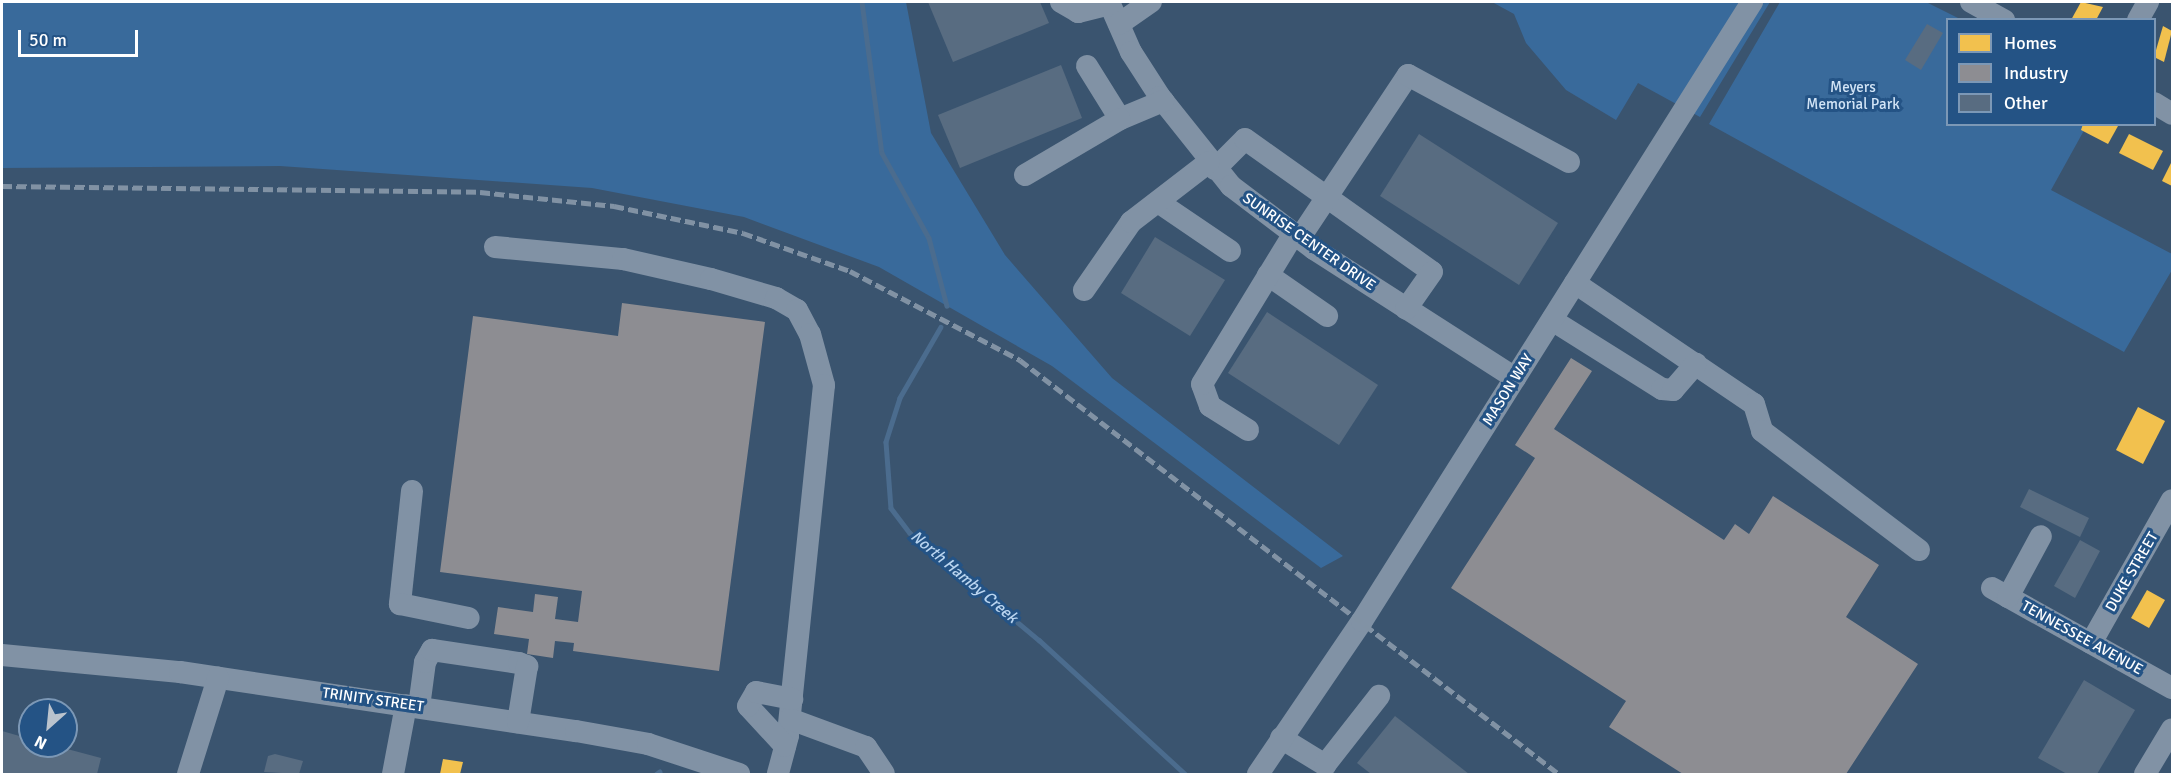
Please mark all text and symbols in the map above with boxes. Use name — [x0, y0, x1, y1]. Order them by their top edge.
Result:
scale bar — [21, 18, 141, 56]
legend — [1946, 18, 2156, 126]
text: 50 m — [29, 29, 67, 51]
text: Homes — [2004, 32, 2057, 54]
text: Industry — [2004, 62, 2068, 84]
park label: Meyers Memorial Park — [1806, 78, 1900, 113]
text: Other — [2004, 92, 2048, 114]
street label: SUNRISE CENTER DRIVE — [1239, 189, 1379, 295]
street label: MASON WAY — [1479, 351, 1537, 429]
water label: North Hamby Creek — [907, 527, 1021, 627]
street label: DUKE STREET — [2102, 529, 2162, 615]
street label: TENNESSEE AVENUE — [2018, 597, 2146, 679]
street label: TRINITY STREET — [321, 684, 425, 716]
north arrow — [18, 698, 78, 758]
text: N — [31, 731, 50, 754]

